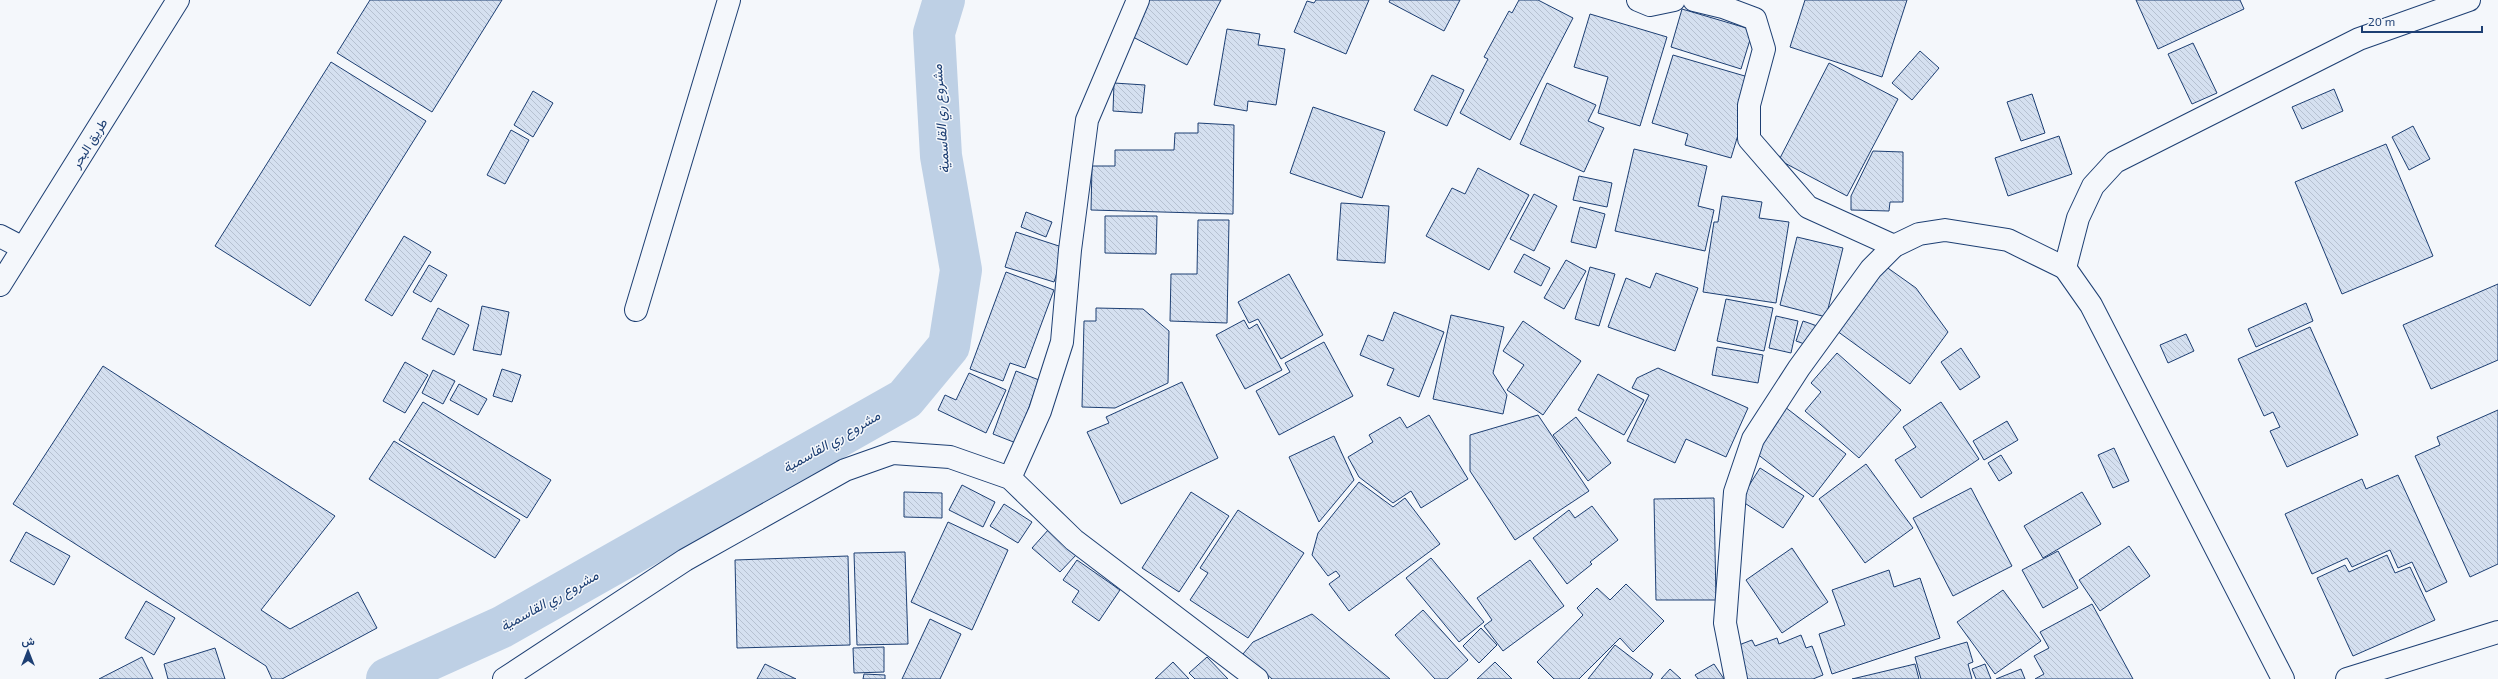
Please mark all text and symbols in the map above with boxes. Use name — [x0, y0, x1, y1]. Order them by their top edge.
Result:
scale bar — [2362, 8, 2482, 34]
text: 20 m — [2368, 14, 2395, 28]
water label: مشروع ري القاسمية — [928, 63, 956, 174]
street label: طريق البحر — [67, 115, 111, 172]
water label: مشروع ري القاسمية — [779, 406, 885, 479]
water label: مشروع ري القاسمية — [497, 566, 603, 638]
north arrow — [8, 631, 48, 671]
text: ش — [21, 634, 35, 648]

